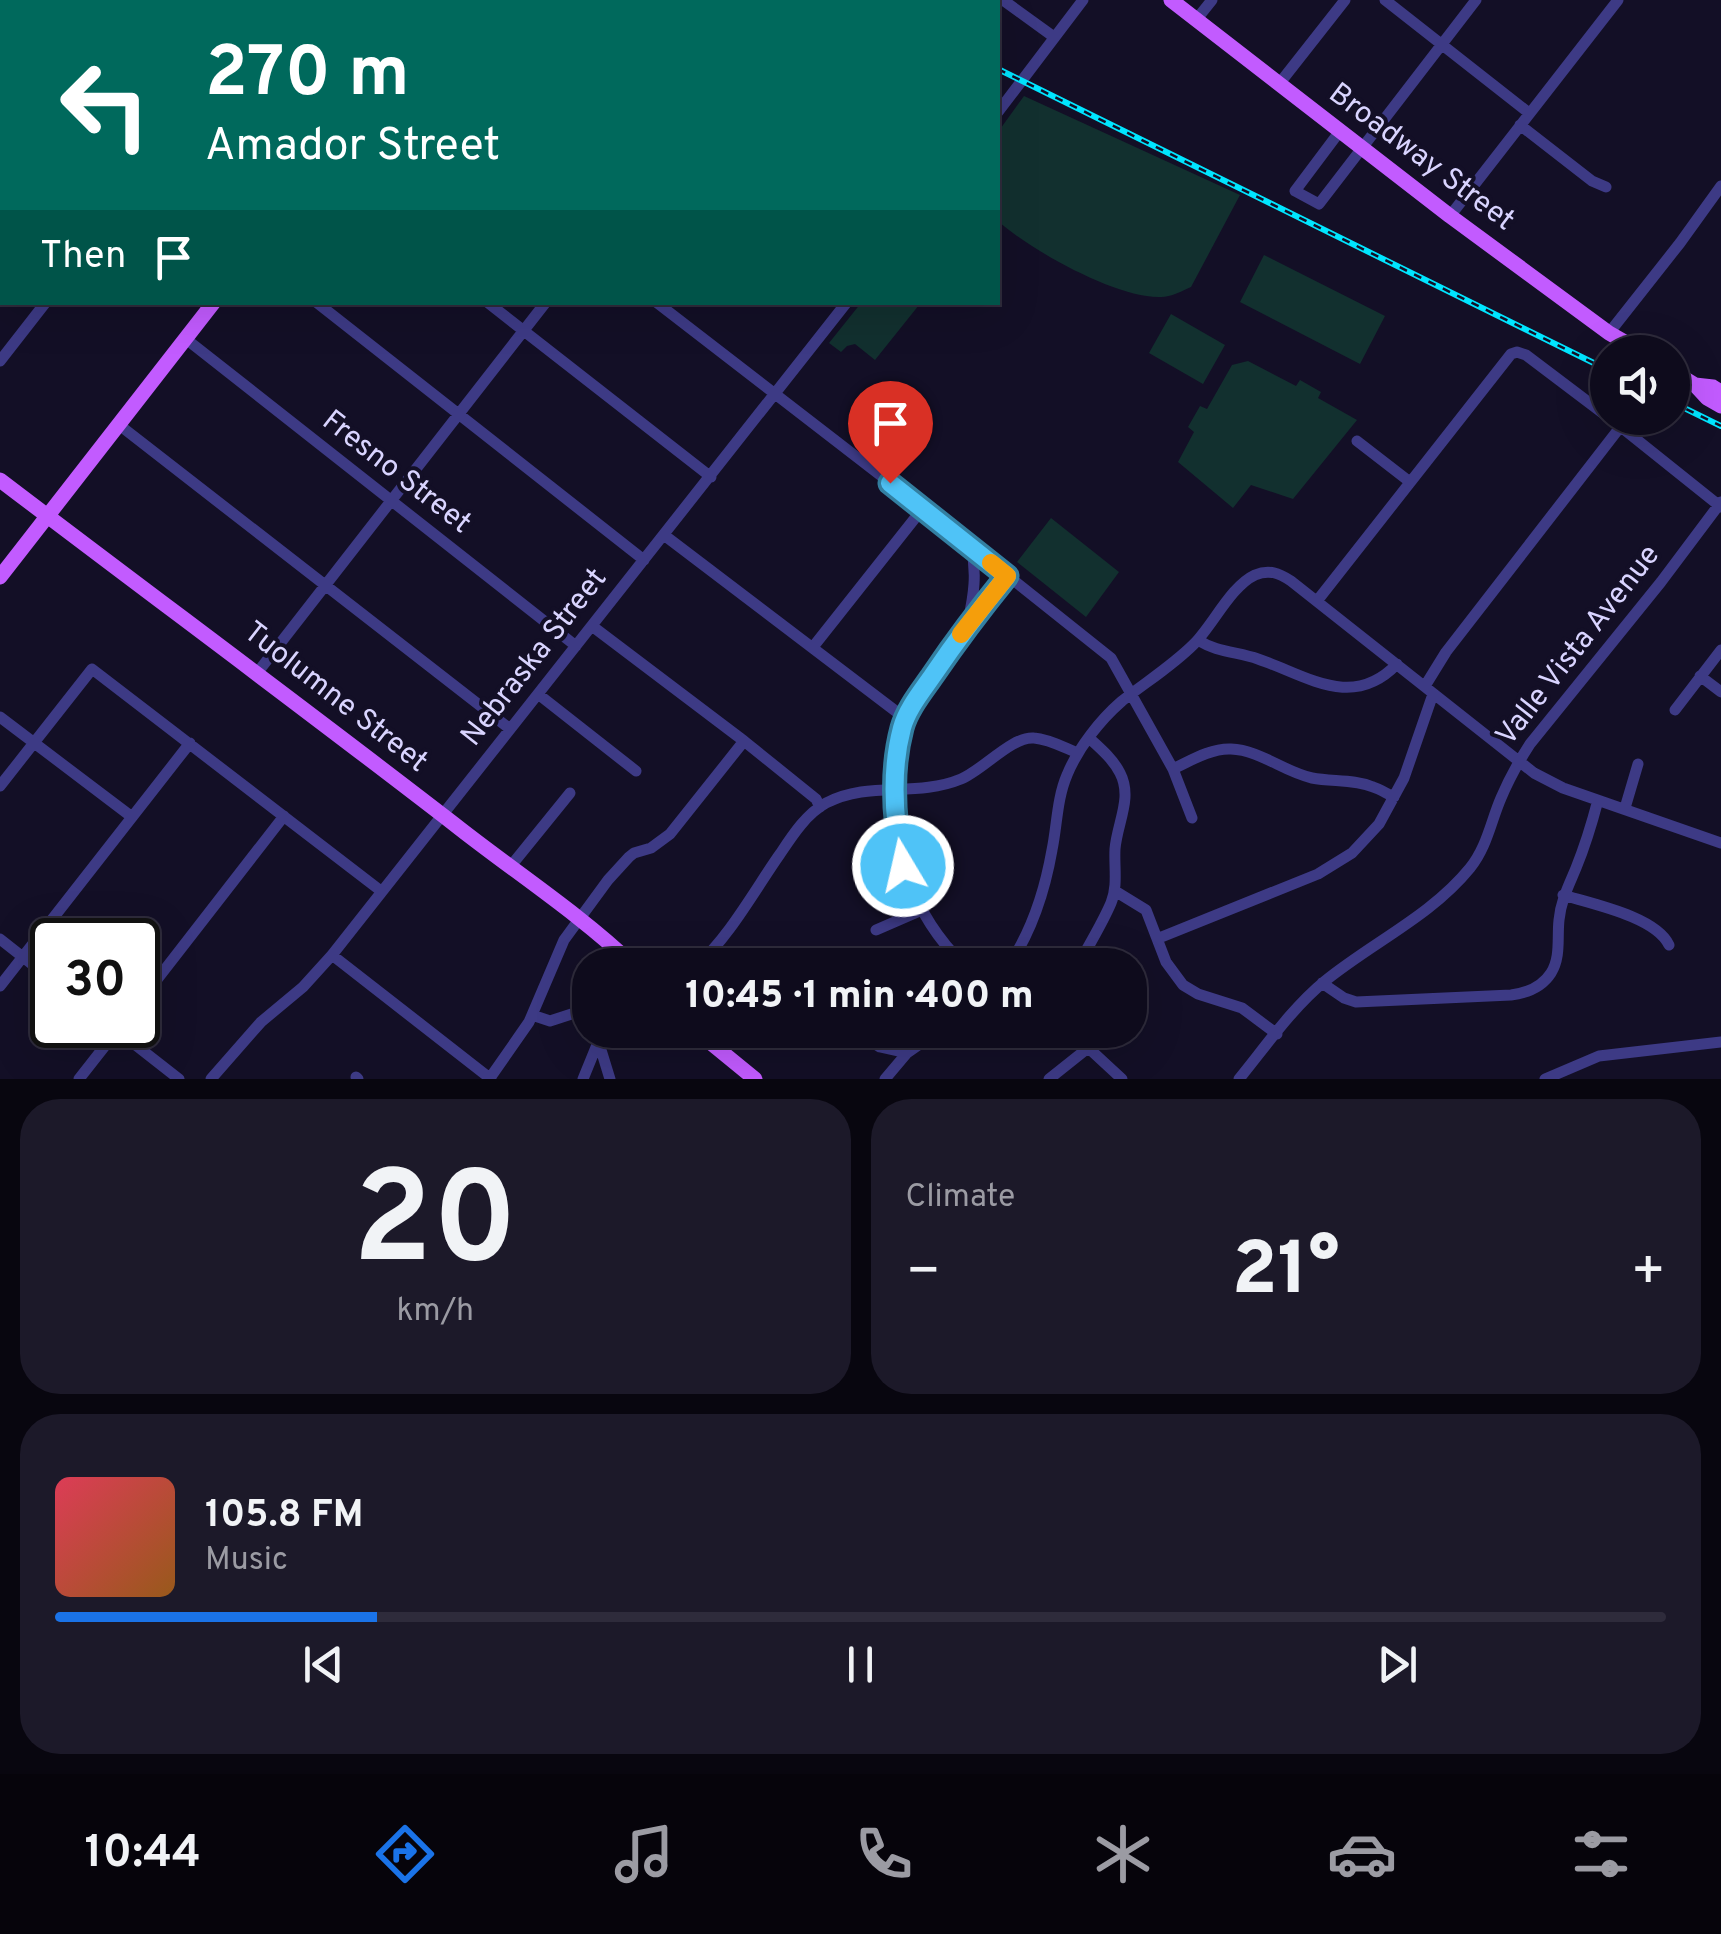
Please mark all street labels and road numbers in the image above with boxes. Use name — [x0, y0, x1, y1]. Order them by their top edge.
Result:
street label: Broadway Street — [1321, 76, 1521, 240]
street label: Fresno Street — [314, 403, 478, 543]
street label: Valle Vista Avenue — [1489, 538, 1669, 754]
street label: Nebraska Street — [454, 562, 616, 754]
street label: Tuolumne Street — [235, 615, 435, 781]

